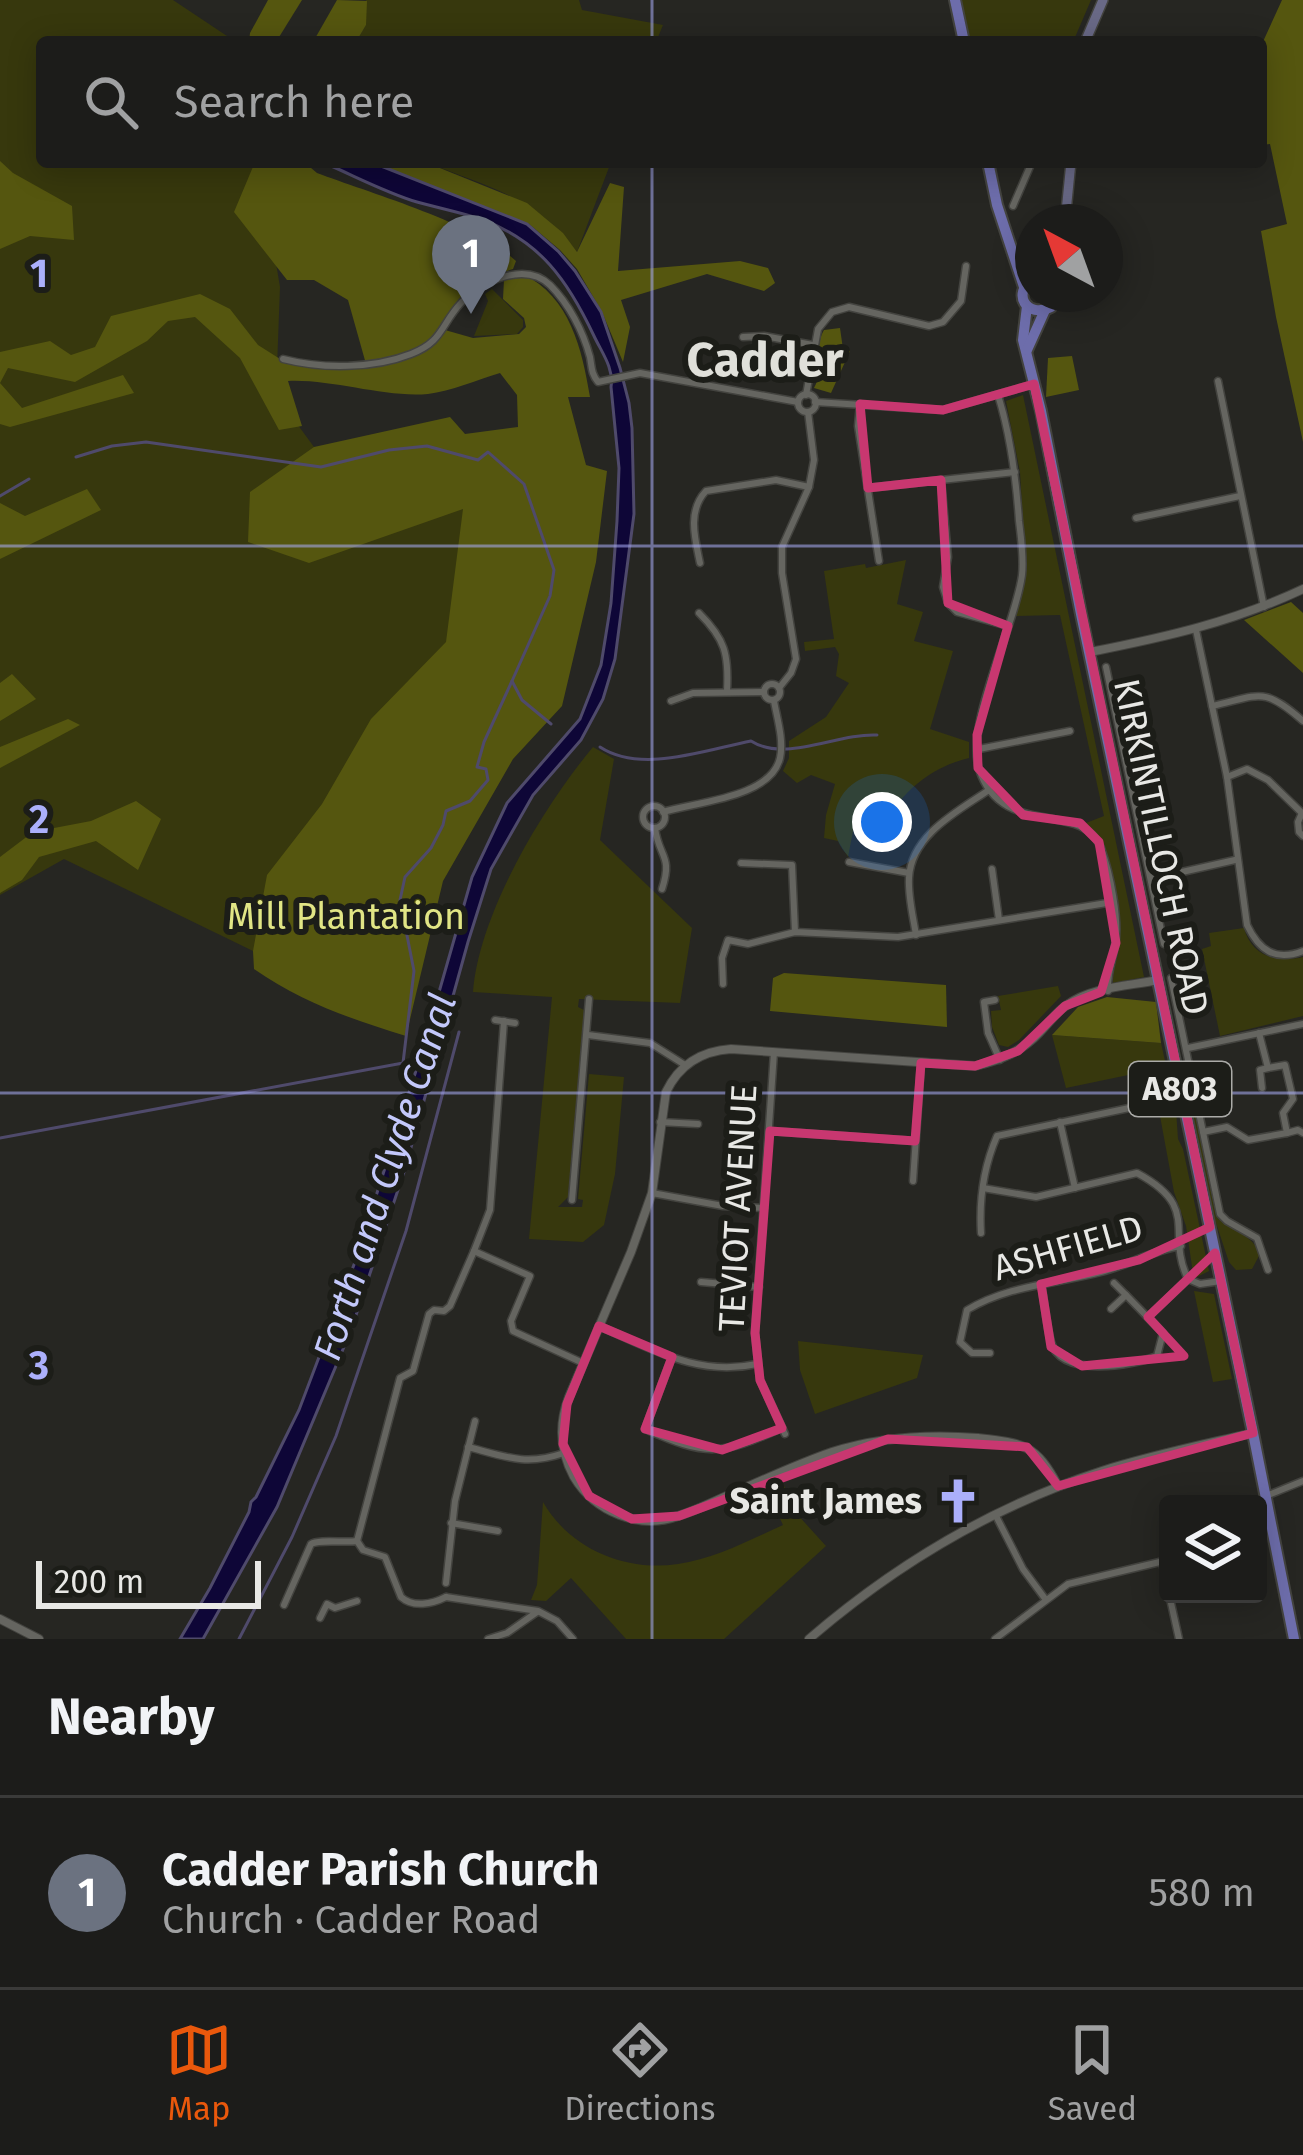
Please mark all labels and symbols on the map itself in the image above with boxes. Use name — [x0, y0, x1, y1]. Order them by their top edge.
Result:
north arrow — [1015, 204, 1123, 312]
pin: 1 — [432, 215, 510, 314]
text: 1 — [30, 251, 48, 297]
district label: Cadder — [687, 331, 844, 389]
street label: KIRKINTILLOCH ROAD — [1104, 675, 1218, 1019]
your location — [852, 792, 912, 852]
text: 2 — [29, 797, 49, 843]
park label: Mill Plantation — [227, 895, 465, 939]
water label: Forth and Clyde Canal — [304, 988, 466, 1366]
road number: A803 — [1129, 1062, 1231, 1116]
street label: TEVIOT AVENUE — [710, 1083, 766, 1333]
street label: ASHFIELD — [988, 1206, 1148, 1290]
text: 3 — [28, 1343, 49, 1389]
church icon: Saint James — [933, 1476, 983, 1526]
place label: Saint James — [730, 1479, 922, 1523]
scale bar — [36, 1555, 261, 1608]

